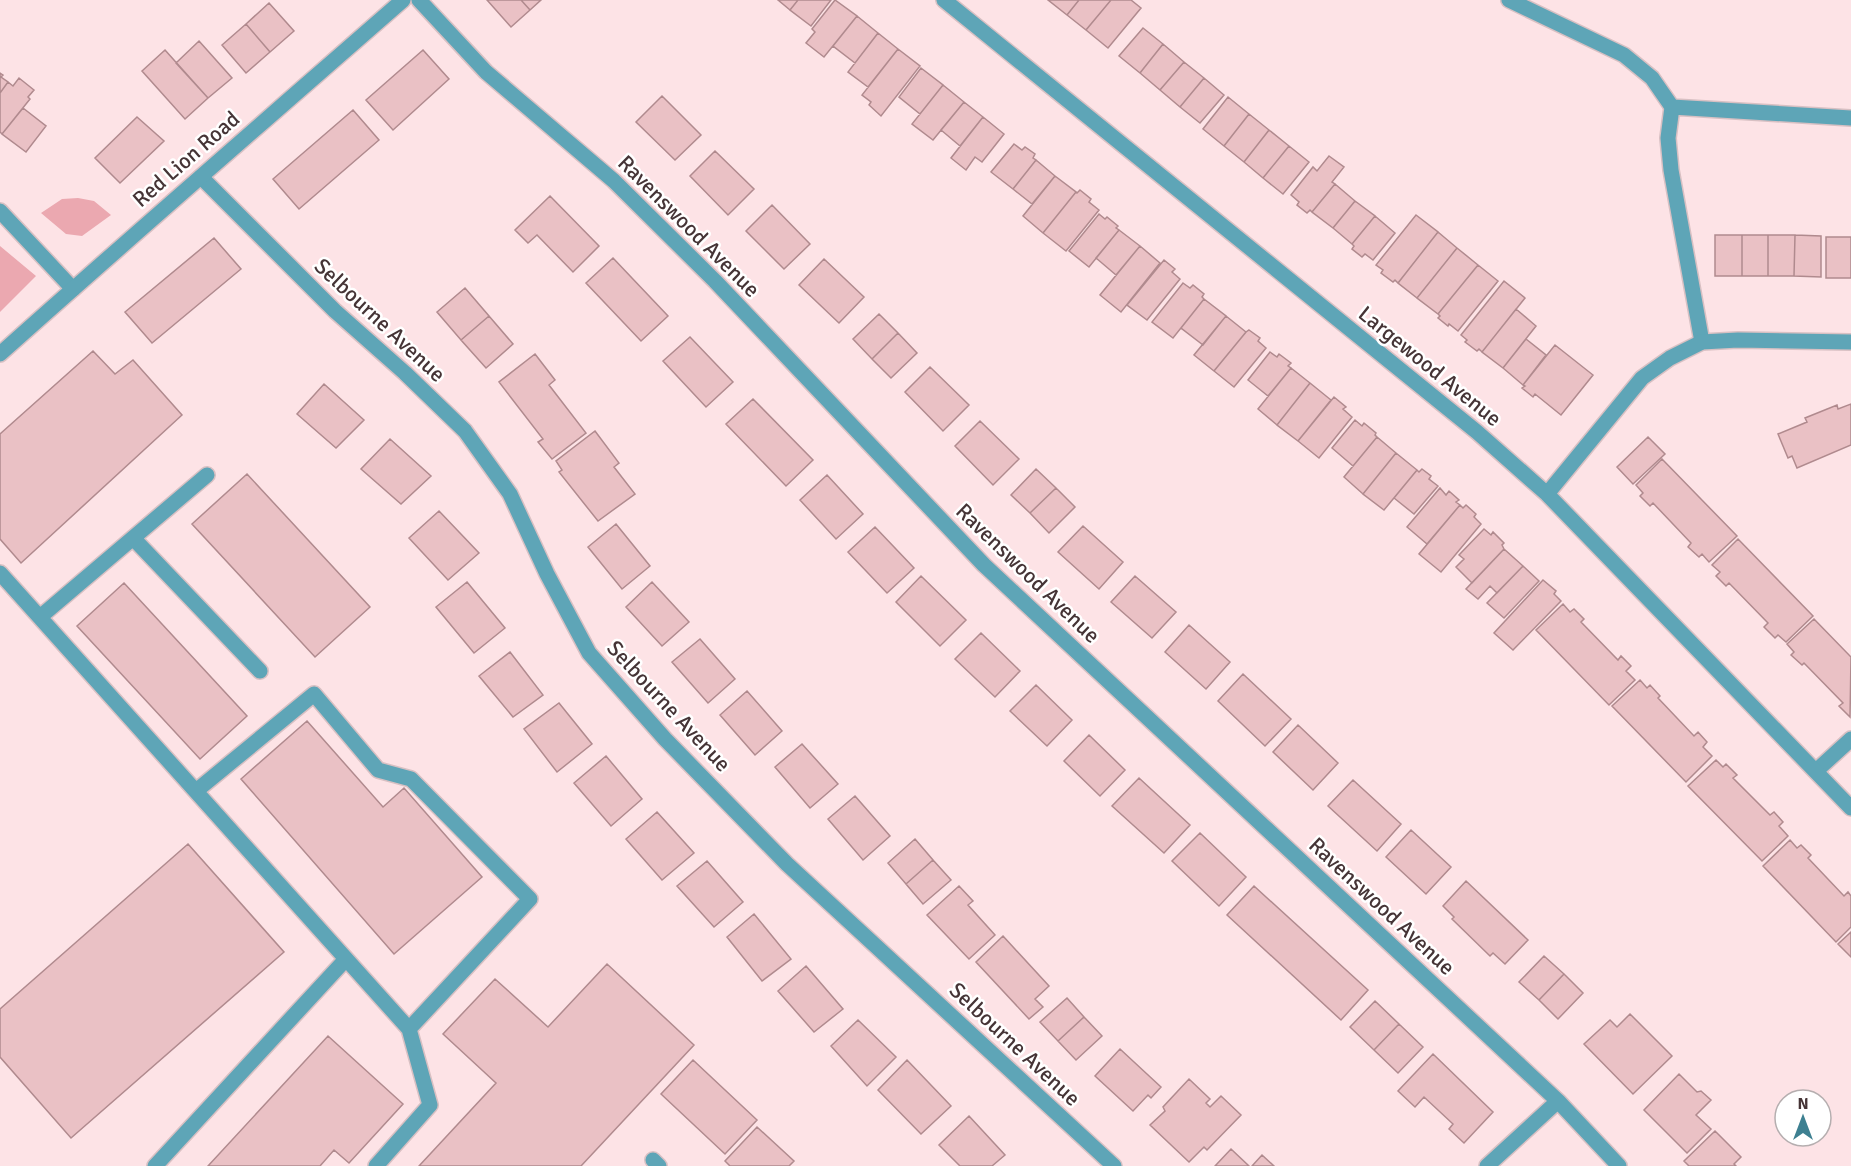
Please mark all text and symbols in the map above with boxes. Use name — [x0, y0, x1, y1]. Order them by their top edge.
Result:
street label: Red Lion Road — [127, 105, 245, 213]
street label: Ravenswood Avenue — [612, 149, 766, 303]
street label: Selbourne Avenue — [309, 252, 451, 388]
street label: Largewood Avenue — [1353, 300, 1507, 432]
street label: Ravenswood Avenue — [950, 497, 1106, 649]
street label: Selbourne Avenue — [601, 635, 737, 777]
street label: Ravenswood Avenue — [1303, 831, 1461, 981]
street label: Selbourne Avenue — [944, 976, 1086, 1112]
north arrow — [1773, 1088, 1833, 1148]
text: N — [1797, 1094, 1809, 1114]

